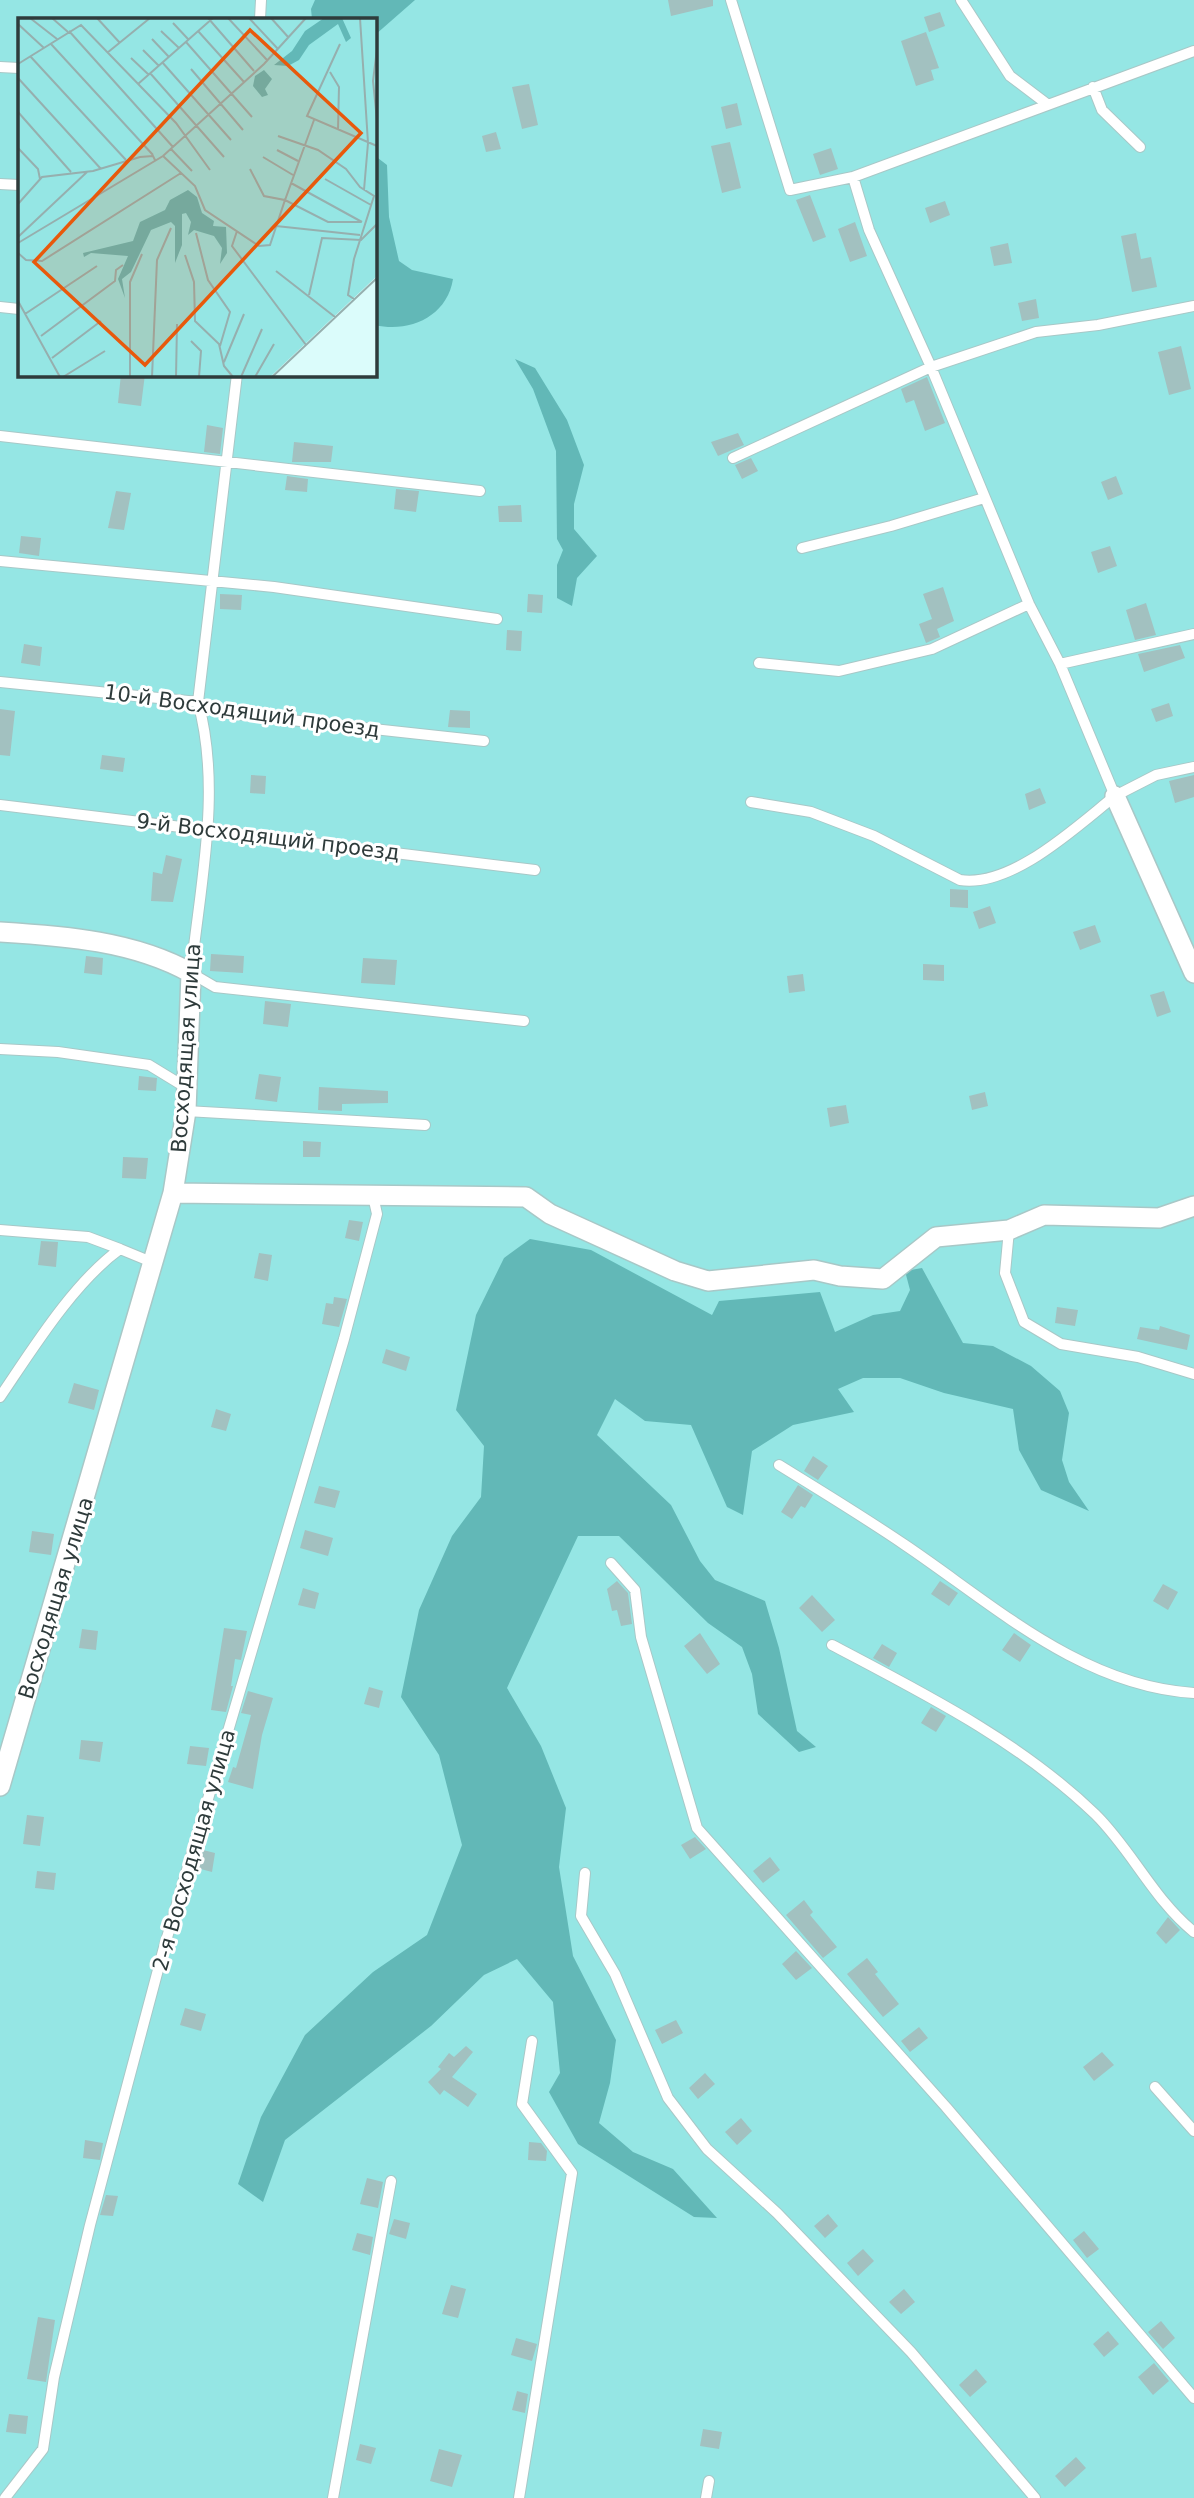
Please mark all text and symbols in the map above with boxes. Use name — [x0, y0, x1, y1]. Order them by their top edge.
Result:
inset map — [18, 18, 376, 376]
street label: 10-й Восходящий проезд — [103, 680, 381, 742]
street label: 9-й Восходящий проезд — [135, 809, 401, 865]
street label: Восходящая улица — [167, 942, 205, 1154]
street label: Восходящая улица — [14, 1494, 98, 1702]
street label: 2-я Восходящая улица — [148, 1726, 240, 1974]

